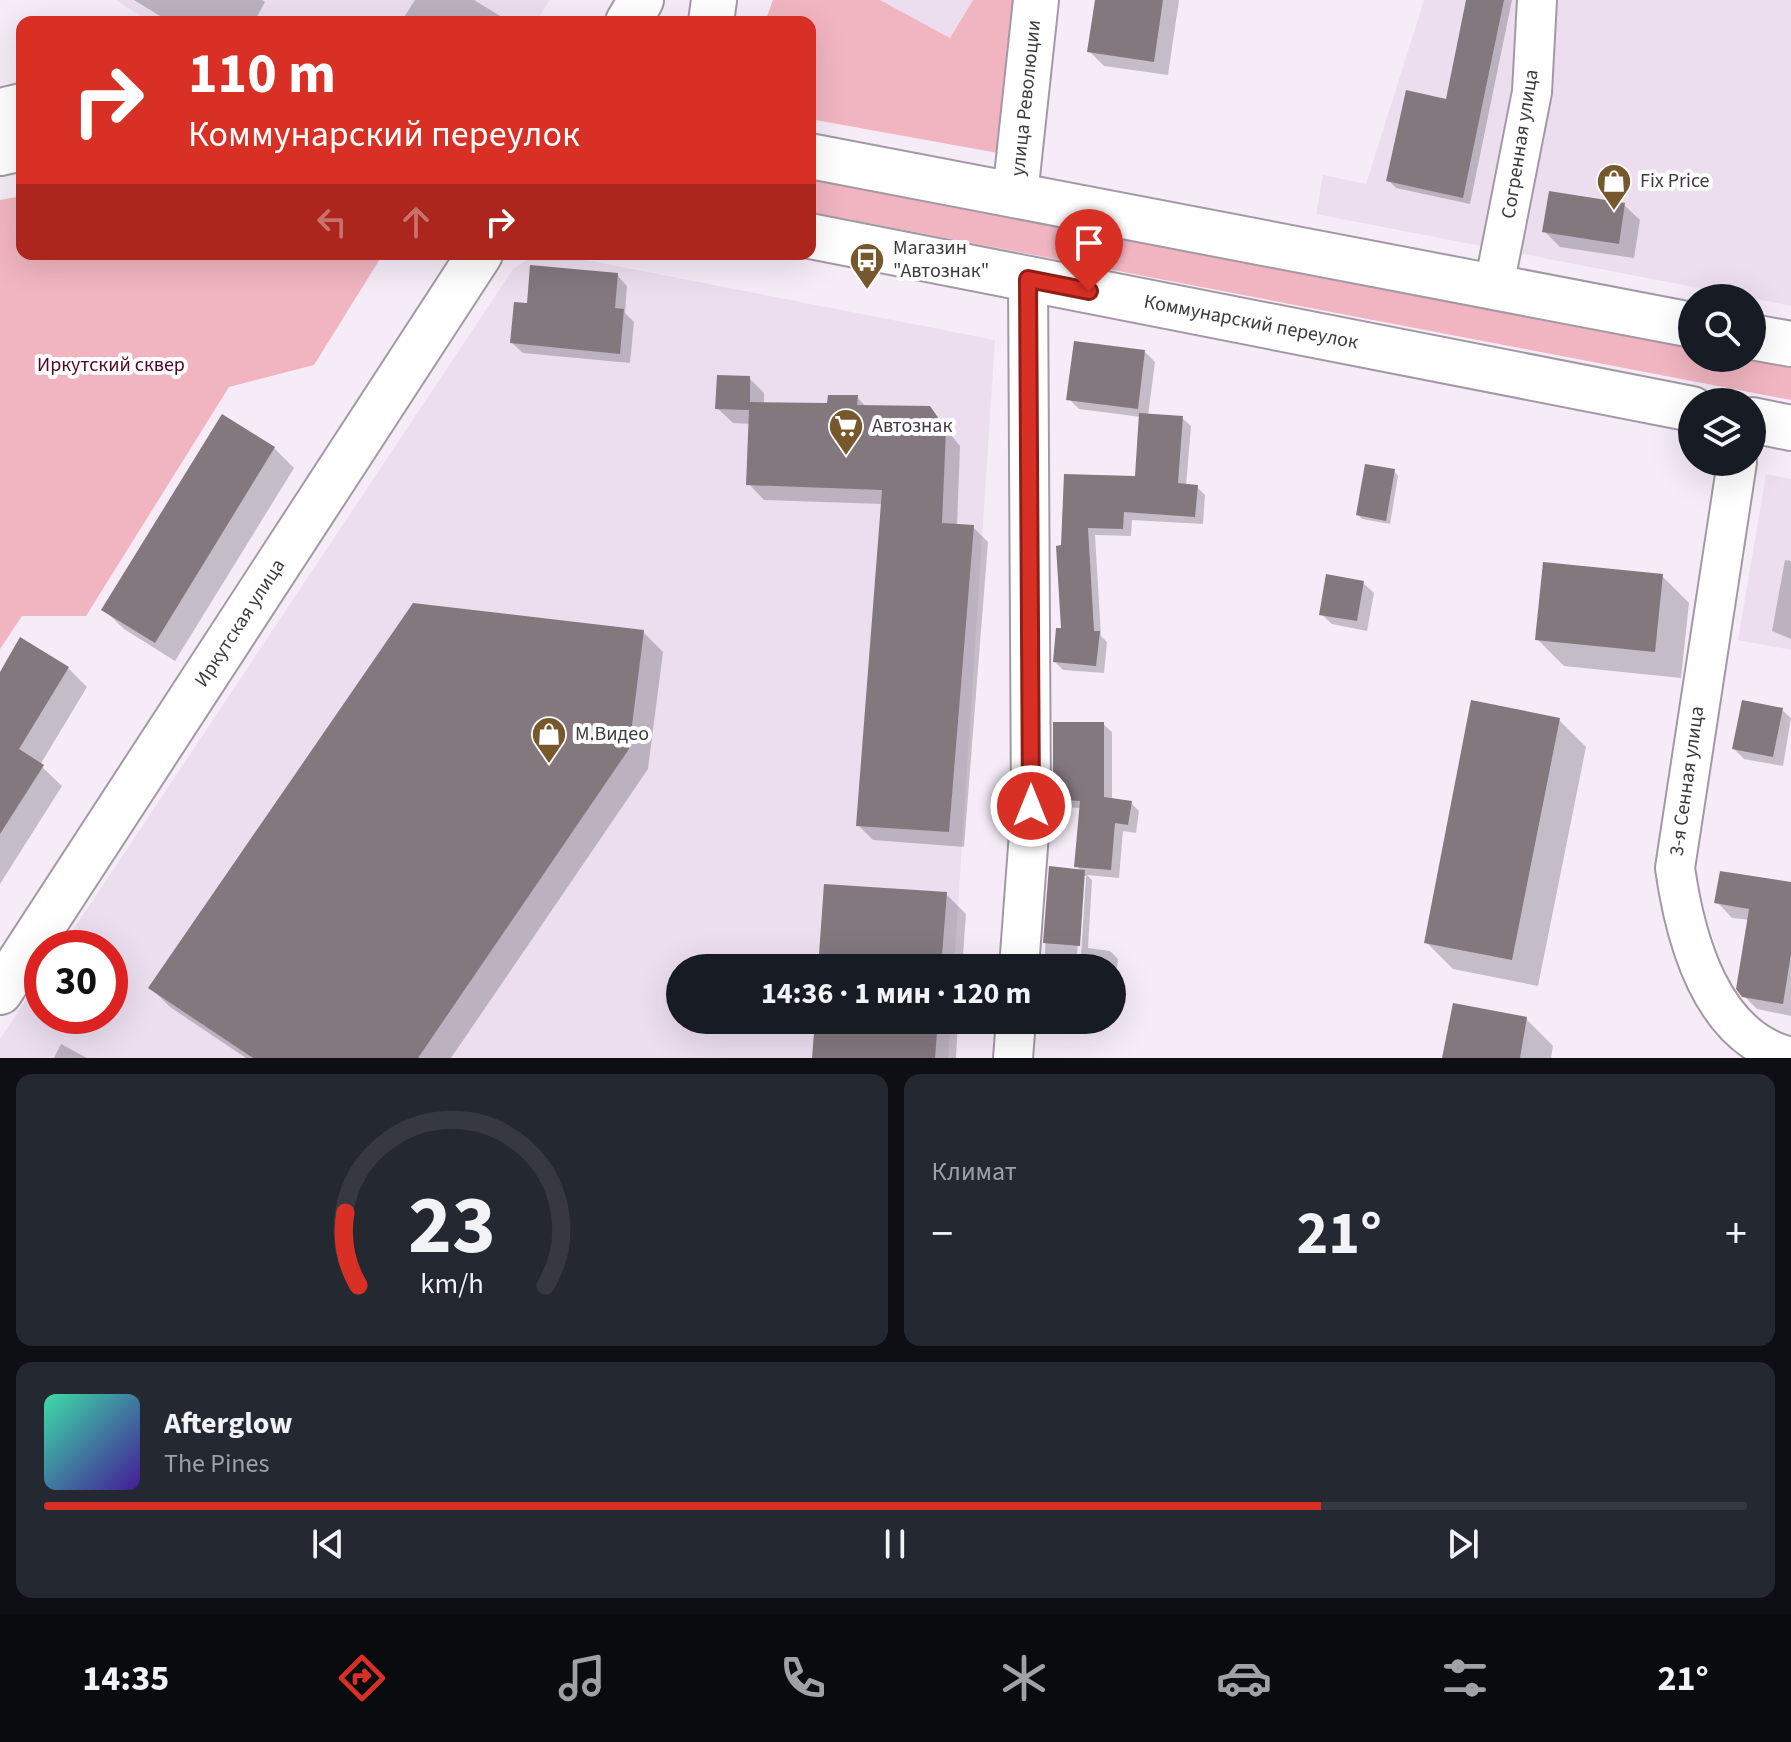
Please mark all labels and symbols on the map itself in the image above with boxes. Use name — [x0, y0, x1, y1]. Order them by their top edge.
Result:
street label: улица Революции — [1004, 18, 1048, 178]
street label: Согренная улица — [1494, 67, 1546, 221]
shop icon: Fix Price — [1595, 162, 1633, 212]
place label: Fix Price — [1640, 167, 1710, 195]
pin — [1055, 209, 1123, 291]
place label: Магазин "Автознак" — [893, 234, 989, 285]
bus stop icon: Магазин "Автознак" — [848, 241, 886, 291]
street label: Коммунарский переулок — [1142, 287, 1361, 357]
park label: Иркутский сквер — [37, 351, 185, 379]
supermarket icon: Автознак — [827, 407, 865, 457]
place label: Автознак — [872, 412, 952, 440]
street label: Иркутская улица — [188, 553, 292, 693]
street label: 3-я Сенная улица — [1663, 704, 1711, 858]
shop icon: М.Видео — [530, 715, 568, 765]
place label: М.Видео — [575, 720, 649, 748]
position arrow — [989, 764, 1073, 848]
speed limit sign: 30 — [24, 930, 128, 1034]

